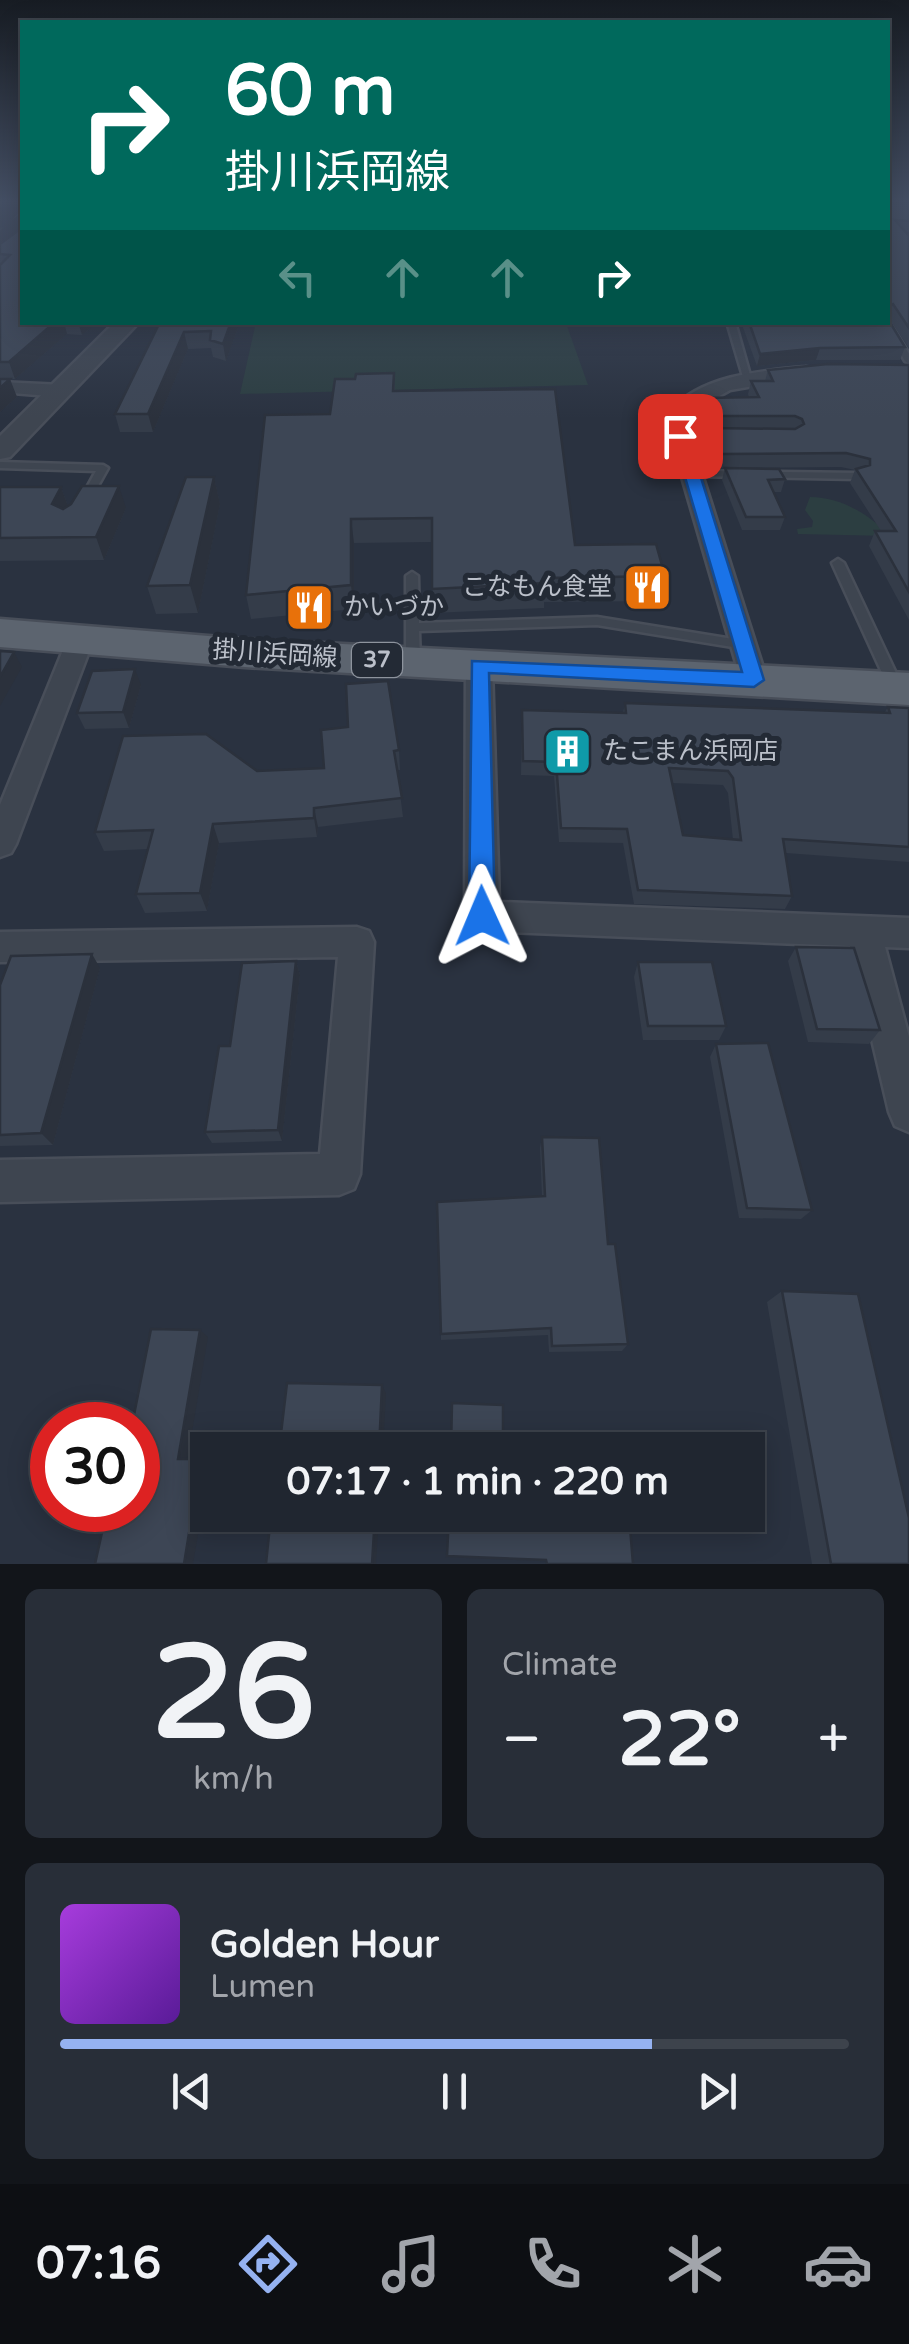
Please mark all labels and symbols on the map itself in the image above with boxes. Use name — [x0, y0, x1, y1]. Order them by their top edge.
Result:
pin — [638, 394, 723, 479]
restaurant icon: こなもん食堂 — [621, 561, 673, 613]
place label: こなもん食堂 — [462, 572, 612, 602]
restaurant icon: かいづか — [283, 581, 335, 633]
place label: かいづか — [344, 592, 444, 622]
street label: 掛川浜岡線 — [212, 635, 338, 673]
road number: 37 — [352, 643, 402, 677]
building icon: たこまん浜岡店 — [542, 725, 594, 777]
place label: たこまん浜岡店 — [603, 736, 778, 766]
position arrow — [430, 864, 534, 968]
speed limit sign: 30 — [30, 1402, 160, 1532]

